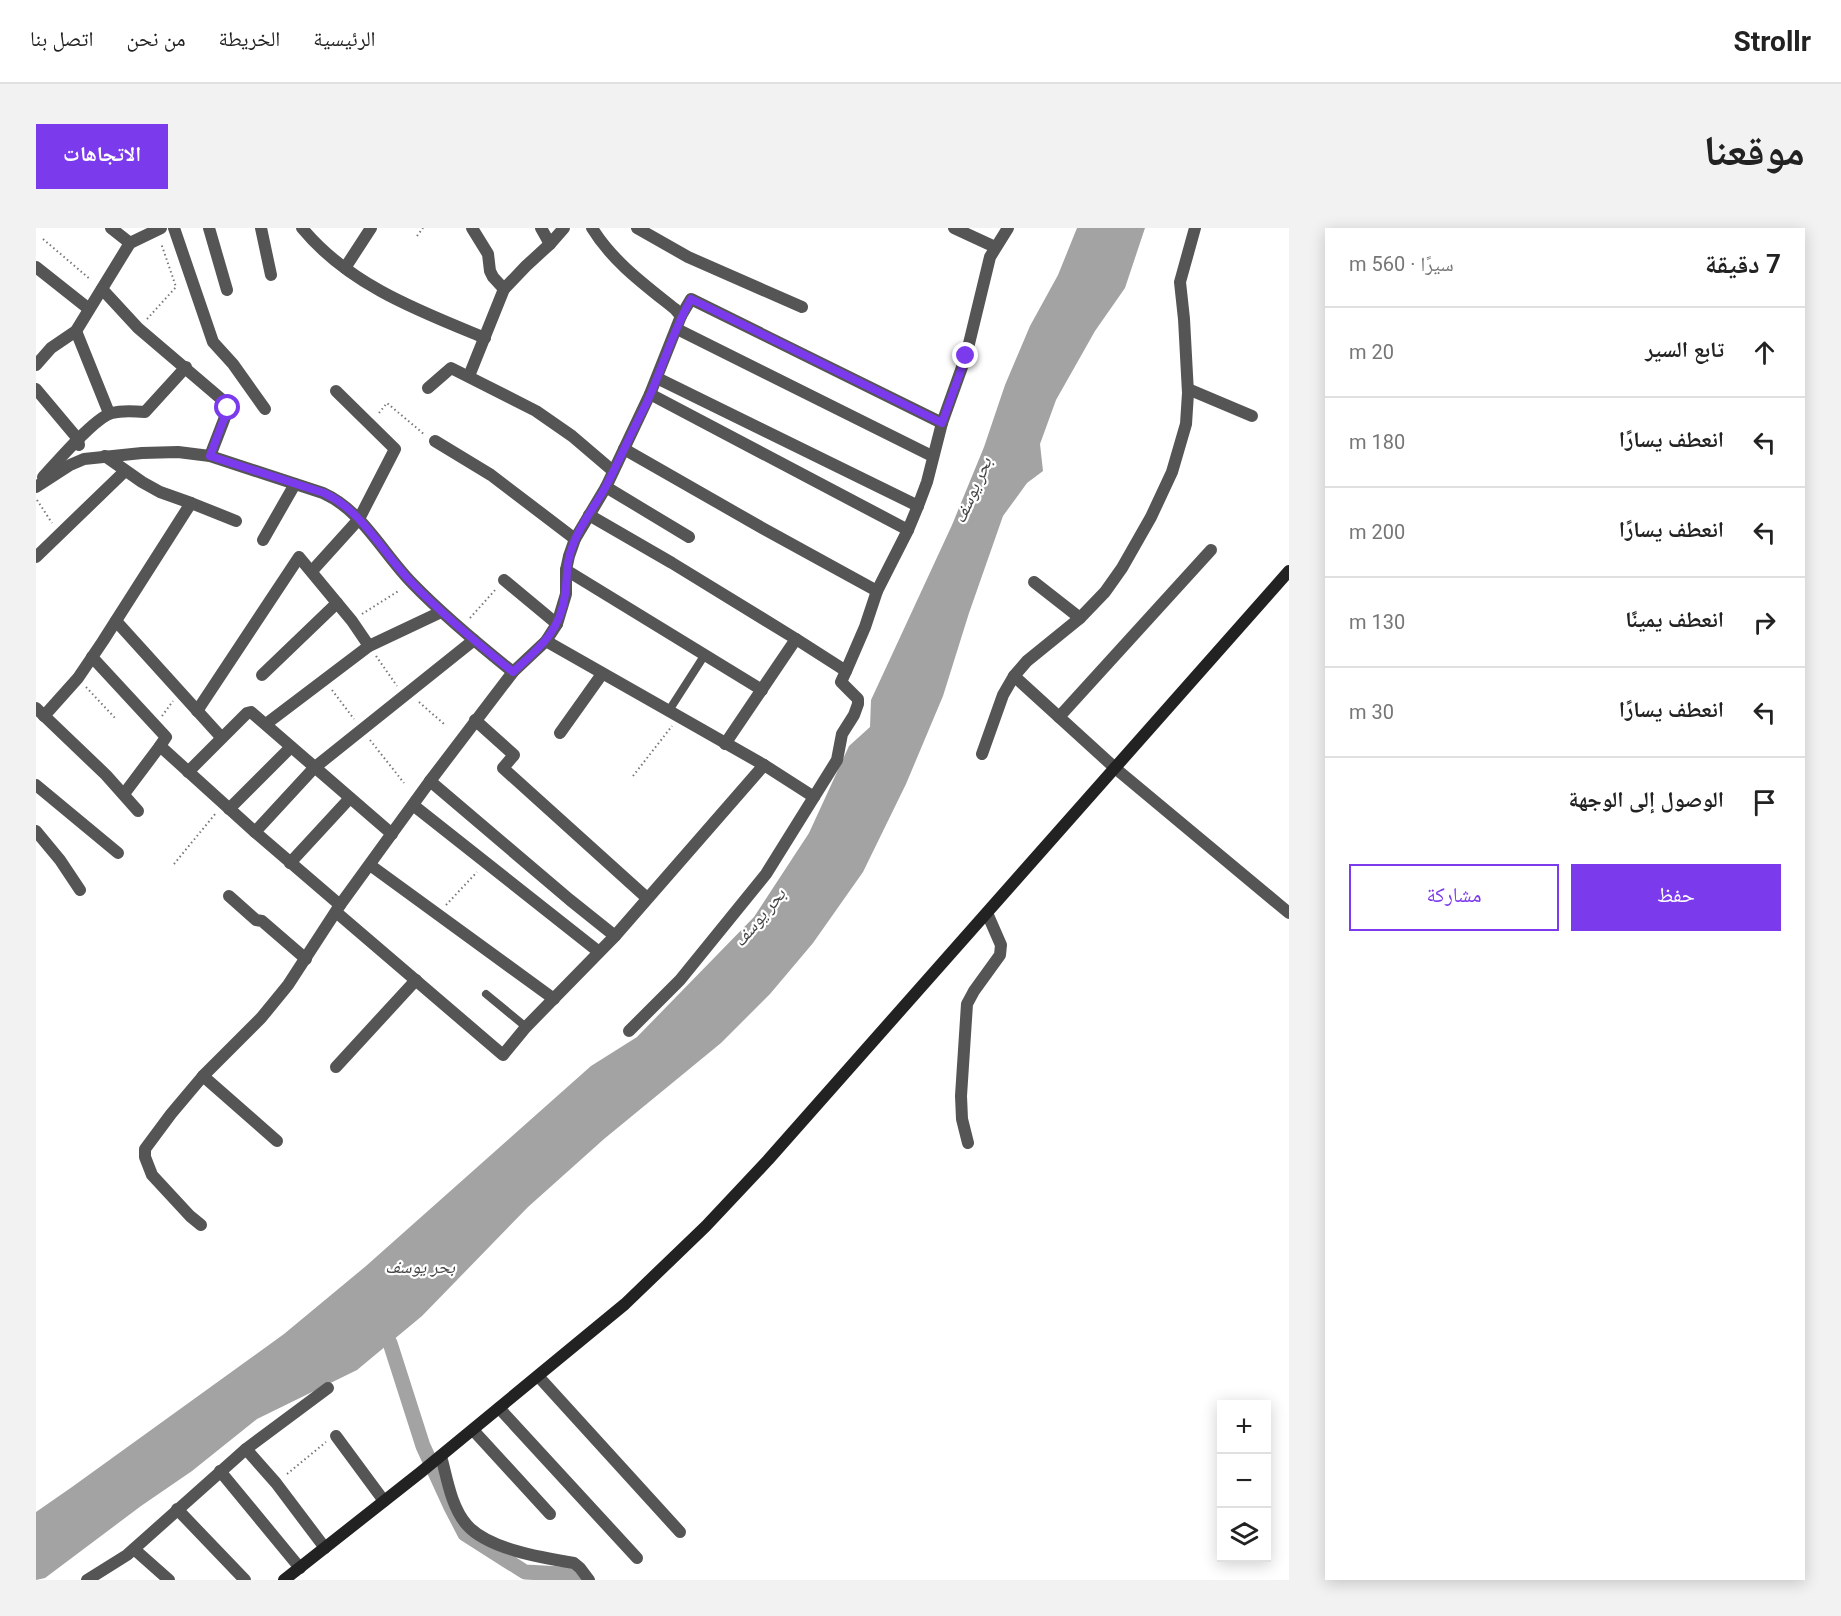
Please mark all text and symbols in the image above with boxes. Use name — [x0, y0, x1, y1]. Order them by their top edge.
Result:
text: Strollr — [1734, 25, 1811, 58]
text: اتصل بنا — [30, 27, 93, 51]
text: من نحن — [126, 27, 186, 51]
text: الخريطة — [219, 27, 280, 51]
text: الرئيسية — [313, 27, 376, 51]
button: الاتجاهات — [36, 124, 168, 189]
text: موقعنا — [1704, 126, 1805, 175]
text: 7 دقيقة — [1705, 249, 1781, 279]
text: سيرًا · 560 m — [1349, 252, 1454, 276]
icon: ahead — [1748, 336, 1781, 369]
text: تابع السير — [1645, 337, 1724, 362]
text: 20 m — [1349, 340, 1394, 364]
route end — [952, 342, 978, 368]
route start — [214, 394, 240, 420]
icon: left — [1748, 426, 1781, 459]
text: انعطف يسارًا — [1619, 427, 1724, 452]
text: 180 m — [1349, 430, 1405, 454]
water label: بحر يوسف — [948, 453, 997, 526]
icon: left — [1748, 516, 1781, 549]
text: انعطف يسارًا — [1619, 517, 1724, 542]
text: 200 m — [1349, 520, 1405, 544]
icon: right — [1748, 606, 1781, 639]
text: انعطف يمينًا — [1625, 607, 1724, 632]
text: 130 m — [1349, 610, 1405, 634]
icon: left — [1748, 696, 1781, 729]
text: انعطف يسارًا — [1619, 697, 1724, 722]
text: 30 m — [1349, 700, 1394, 724]
icon: arrive — [1748, 786, 1781, 819]
text: الوصول إلى الوجهة — [1568, 787, 1724, 812]
button: مشاركة — [1349, 864, 1559, 931]
button: حفظ — [1571, 864, 1781, 931]
water label: بحر يوسف — [729, 883, 791, 951]
water label: بحر يوسف — [385, 1256, 456, 1277]
map controls — [1217, 1400, 1271, 1562]
button: + — [1217, 1400, 1271, 1454]
button: − — [1217, 1454, 1271, 1508]
button: layers — [1217, 1508, 1271, 1562]

